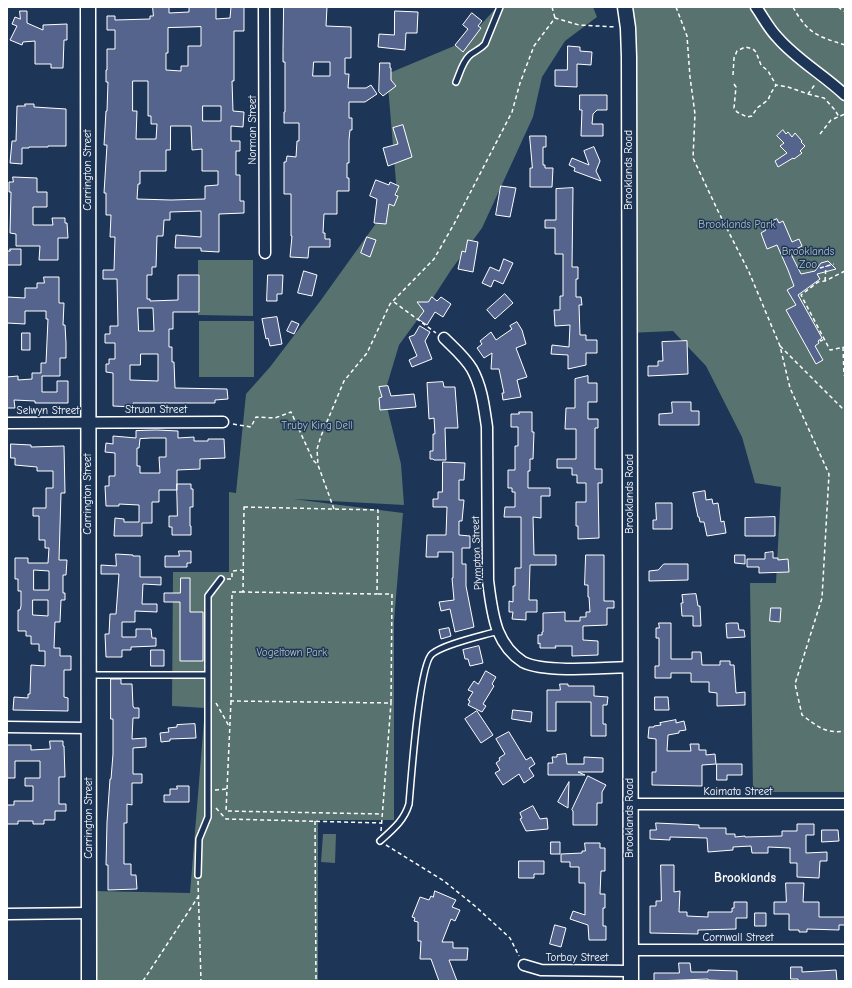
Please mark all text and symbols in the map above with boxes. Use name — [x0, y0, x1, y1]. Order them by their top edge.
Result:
street label: Norman Street — [246, 95, 260, 165]
street label: Carrington Street — [81, 129, 95, 211]
street label: Brooklands Road — [622, 130, 636, 210]
park label: Brooklands Park — [698, 218, 776, 232]
park label: Brooklands Zoo — [782, 245, 834, 271]
street label: Struan Street — [125, 403, 187, 417]
street label: Selwyn Street — [17, 404, 79, 418]
park label: Truby King Dell — [281, 419, 353, 433]
street label: Carrington Street — [81, 453, 95, 535]
street label: Brooklands Road — [623, 454, 637, 534]
street label: Plympton Street — [469, 516, 485, 590]
park label: Vogeltown Park — [257, 646, 327, 660]
street label: Carrington Street — [82, 777, 96, 859]
street label: Brooklands Road — [623, 778, 637, 858]
street label: Kaimata Street — [704, 785, 772, 799]
district label: Brooklands — [714, 870, 776, 886]
street label: Cornwall Street — [702, 931, 774, 945]
street label: Torbay Street — [546, 951, 608, 965]

